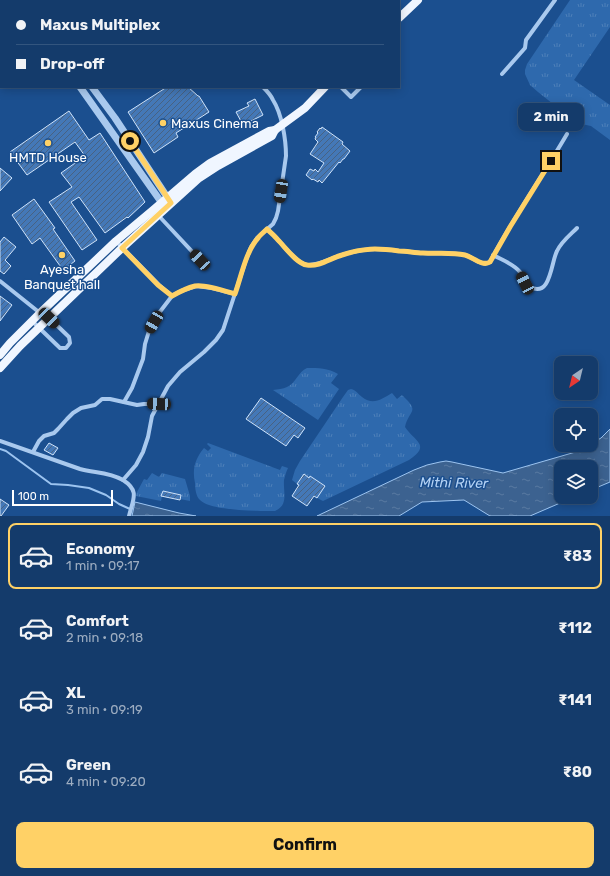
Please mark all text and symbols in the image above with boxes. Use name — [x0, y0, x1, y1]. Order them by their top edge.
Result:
text: Maxus Multiplex — [40, 16, 160, 34]
text: Drop-off — [40, 55, 104, 73]
callout: 2 min — [518, 103, 584, 131]
text: 2 min — [533, 109, 569, 124]
place label: Maxus Cinema — [171, 116, 259, 131]
marker: Maxus Cinema — [158, 118, 168, 128]
route start — [121, 132, 139, 150]
marker: HMTD House — [43, 138, 53, 148]
place label: HMTD House — [9, 150, 87, 165]
route end — [542, 152, 560, 170]
car — [273, 178, 289, 204]
car — [187, 247, 213, 273]
marker: Ayesha Banquet hall — [57, 250, 67, 260]
place label: Ayesha Banquet hall — [24, 262, 100, 292]
car — [514, 270, 536, 296]
car — [36, 305, 62, 331]
car — [143, 309, 165, 335]
north arrow — [554, 356, 598, 400]
map controls — [554, 356, 598, 504]
car — [147, 397, 171, 411]
button: locate — [554, 408, 598, 452]
button: layers — [554, 460, 598, 504]
water label: Mithi River — [420, 474, 489, 492]
scale bar — [12, 488, 113, 507]
text: 100 m — [18, 490, 49, 503]
icon: car — [18, 538, 54, 574]
text: Economy — [66, 540, 135, 558]
text: ₹83 — [563, 547, 592, 565]
text: 1 min · 09:17 — [66, 558, 140, 573]
icon: car — [18, 610, 54, 646]
text: Comfort — [66, 612, 129, 630]
text: ₹112 — [558, 619, 592, 637]
text: 2 min · 09:18 — [66, 630, 143, 645]
icon: car — [18, 682, 54, 718]
text: XL — [66, 684, 85, 702]
text: ₹141 — [558, 691, 592, 709]
text: 3 min · 09:19 — [66, 702, 143, 717]
icon: car — [18, 754, 54, 790]
text: Green — [66, 756, 111, 774]
text: ₹80 — [563, 763, 592, 781]
text: 4 min · 09:20 — [66, 774, 146, 789]
button: Confirm — [16, 822, 594, 868]

